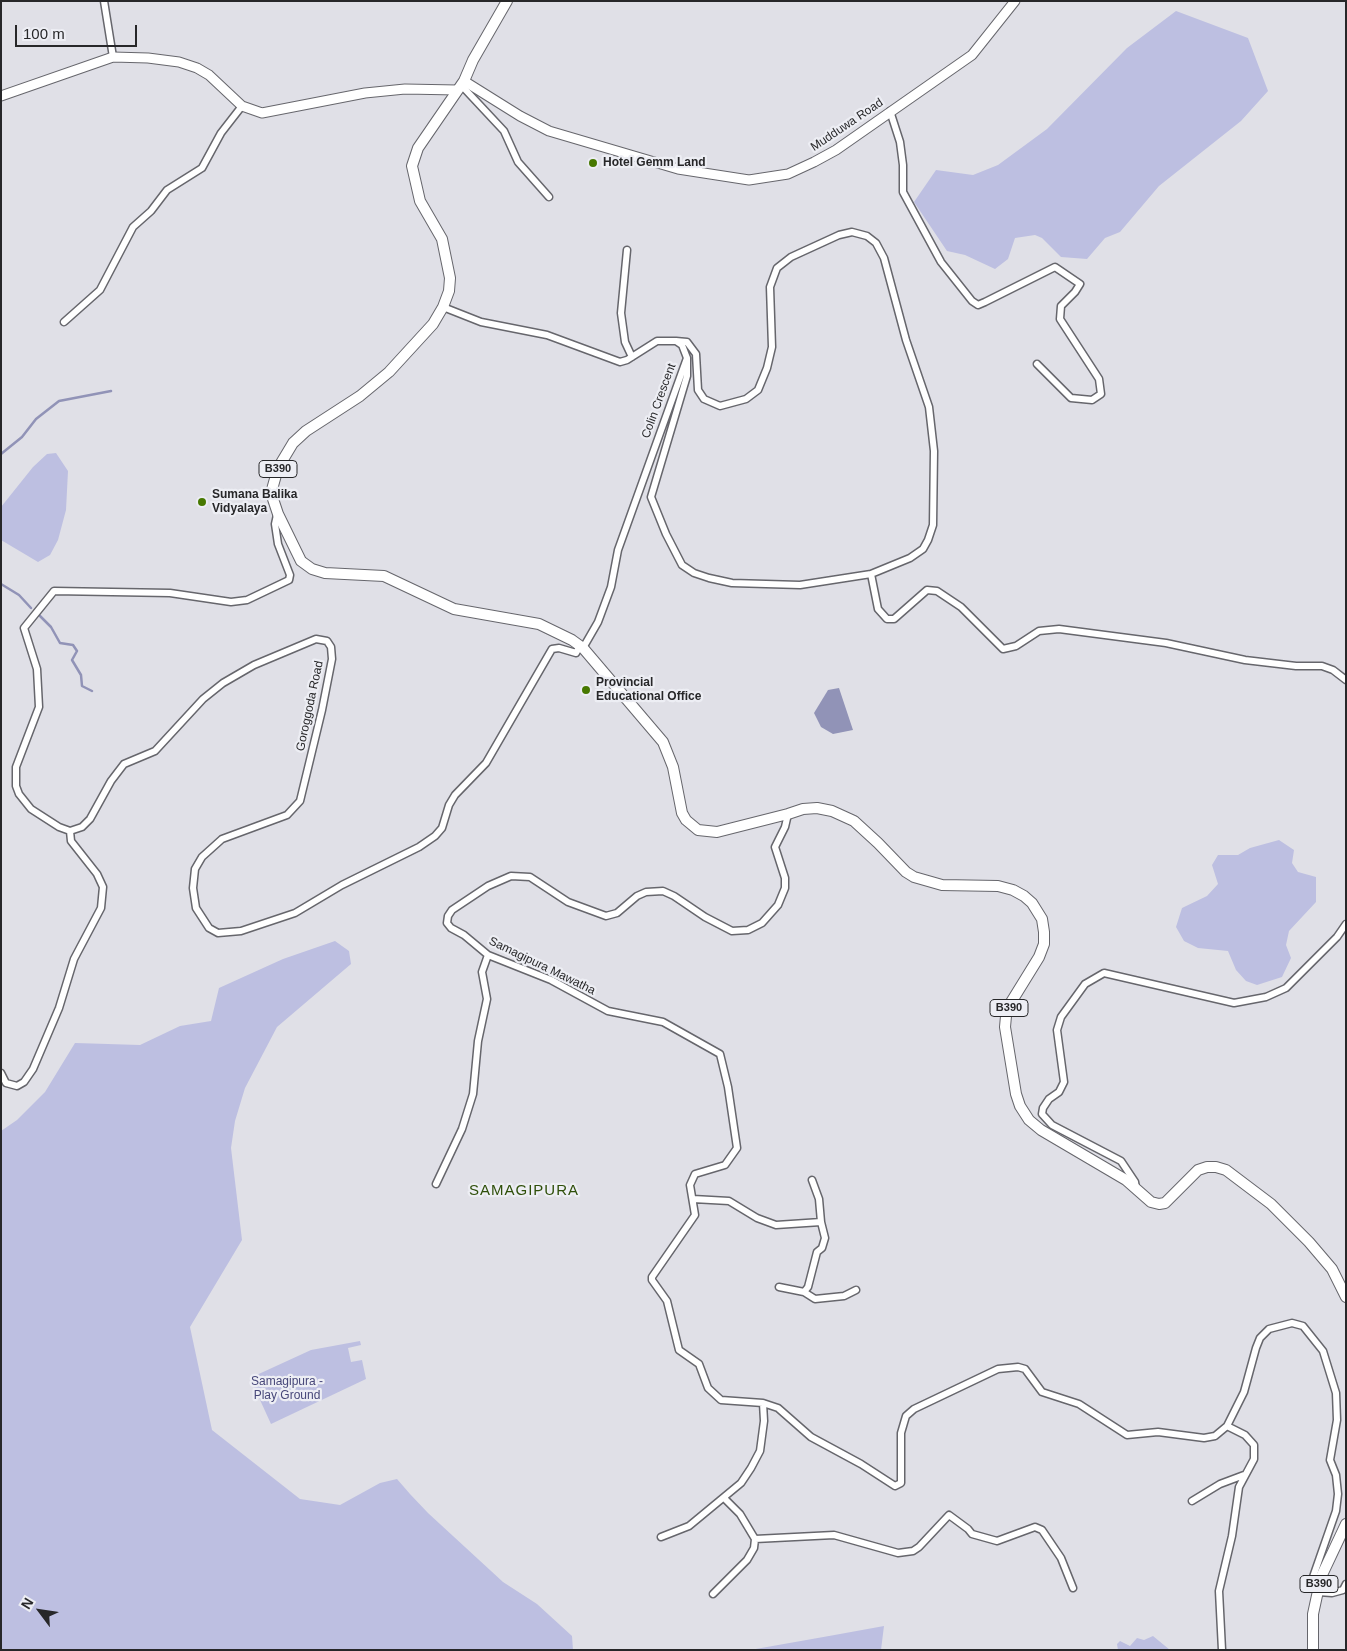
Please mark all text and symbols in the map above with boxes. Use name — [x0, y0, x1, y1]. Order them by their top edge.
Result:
scale bar — [18, 15, 140, 47]
text: 100 m — [23, 25, 65, 42]
street label: Mudduwa Road — [808, 96, 886, 154]
place label: Hotel Gemm Land — [603, 156, 706, 170]
marker: Hotel Gemm Land — [587, 157, 599, 169]
street label: Colin Crescent — [639, 362, 679, 440]
road number: B390 — [259, 460, 297, 478]
place label: Sumana Balika Vidyalaya — [212, 488, 297, 516]
marker: Sumana Balika Vidyalaya — [196, 496, 208, 508]
street label: Goroggoda Road — [293, 659, 327, 753]
place label: Provincial Educational Office — [596, 676, 701, 704]
marker: Provincial Educational Office — [580, 684, 592, 696]
street label: Samagipura Mawatha — [486, 934, 598, 998]
road number: B390 — [990, 1000, 1028, 1016]
district label: SAMAGIPURA — [468, 1182, 580, 1200]
park label: Samagipura - Play Ground — [251, 1375, 323, 1403]
road number: B390 — [1300, 1576, 1338, 1592]
north arrow — [15, 1586, 65, 1636]
text: N — [18, 1595, 37, 1612]

